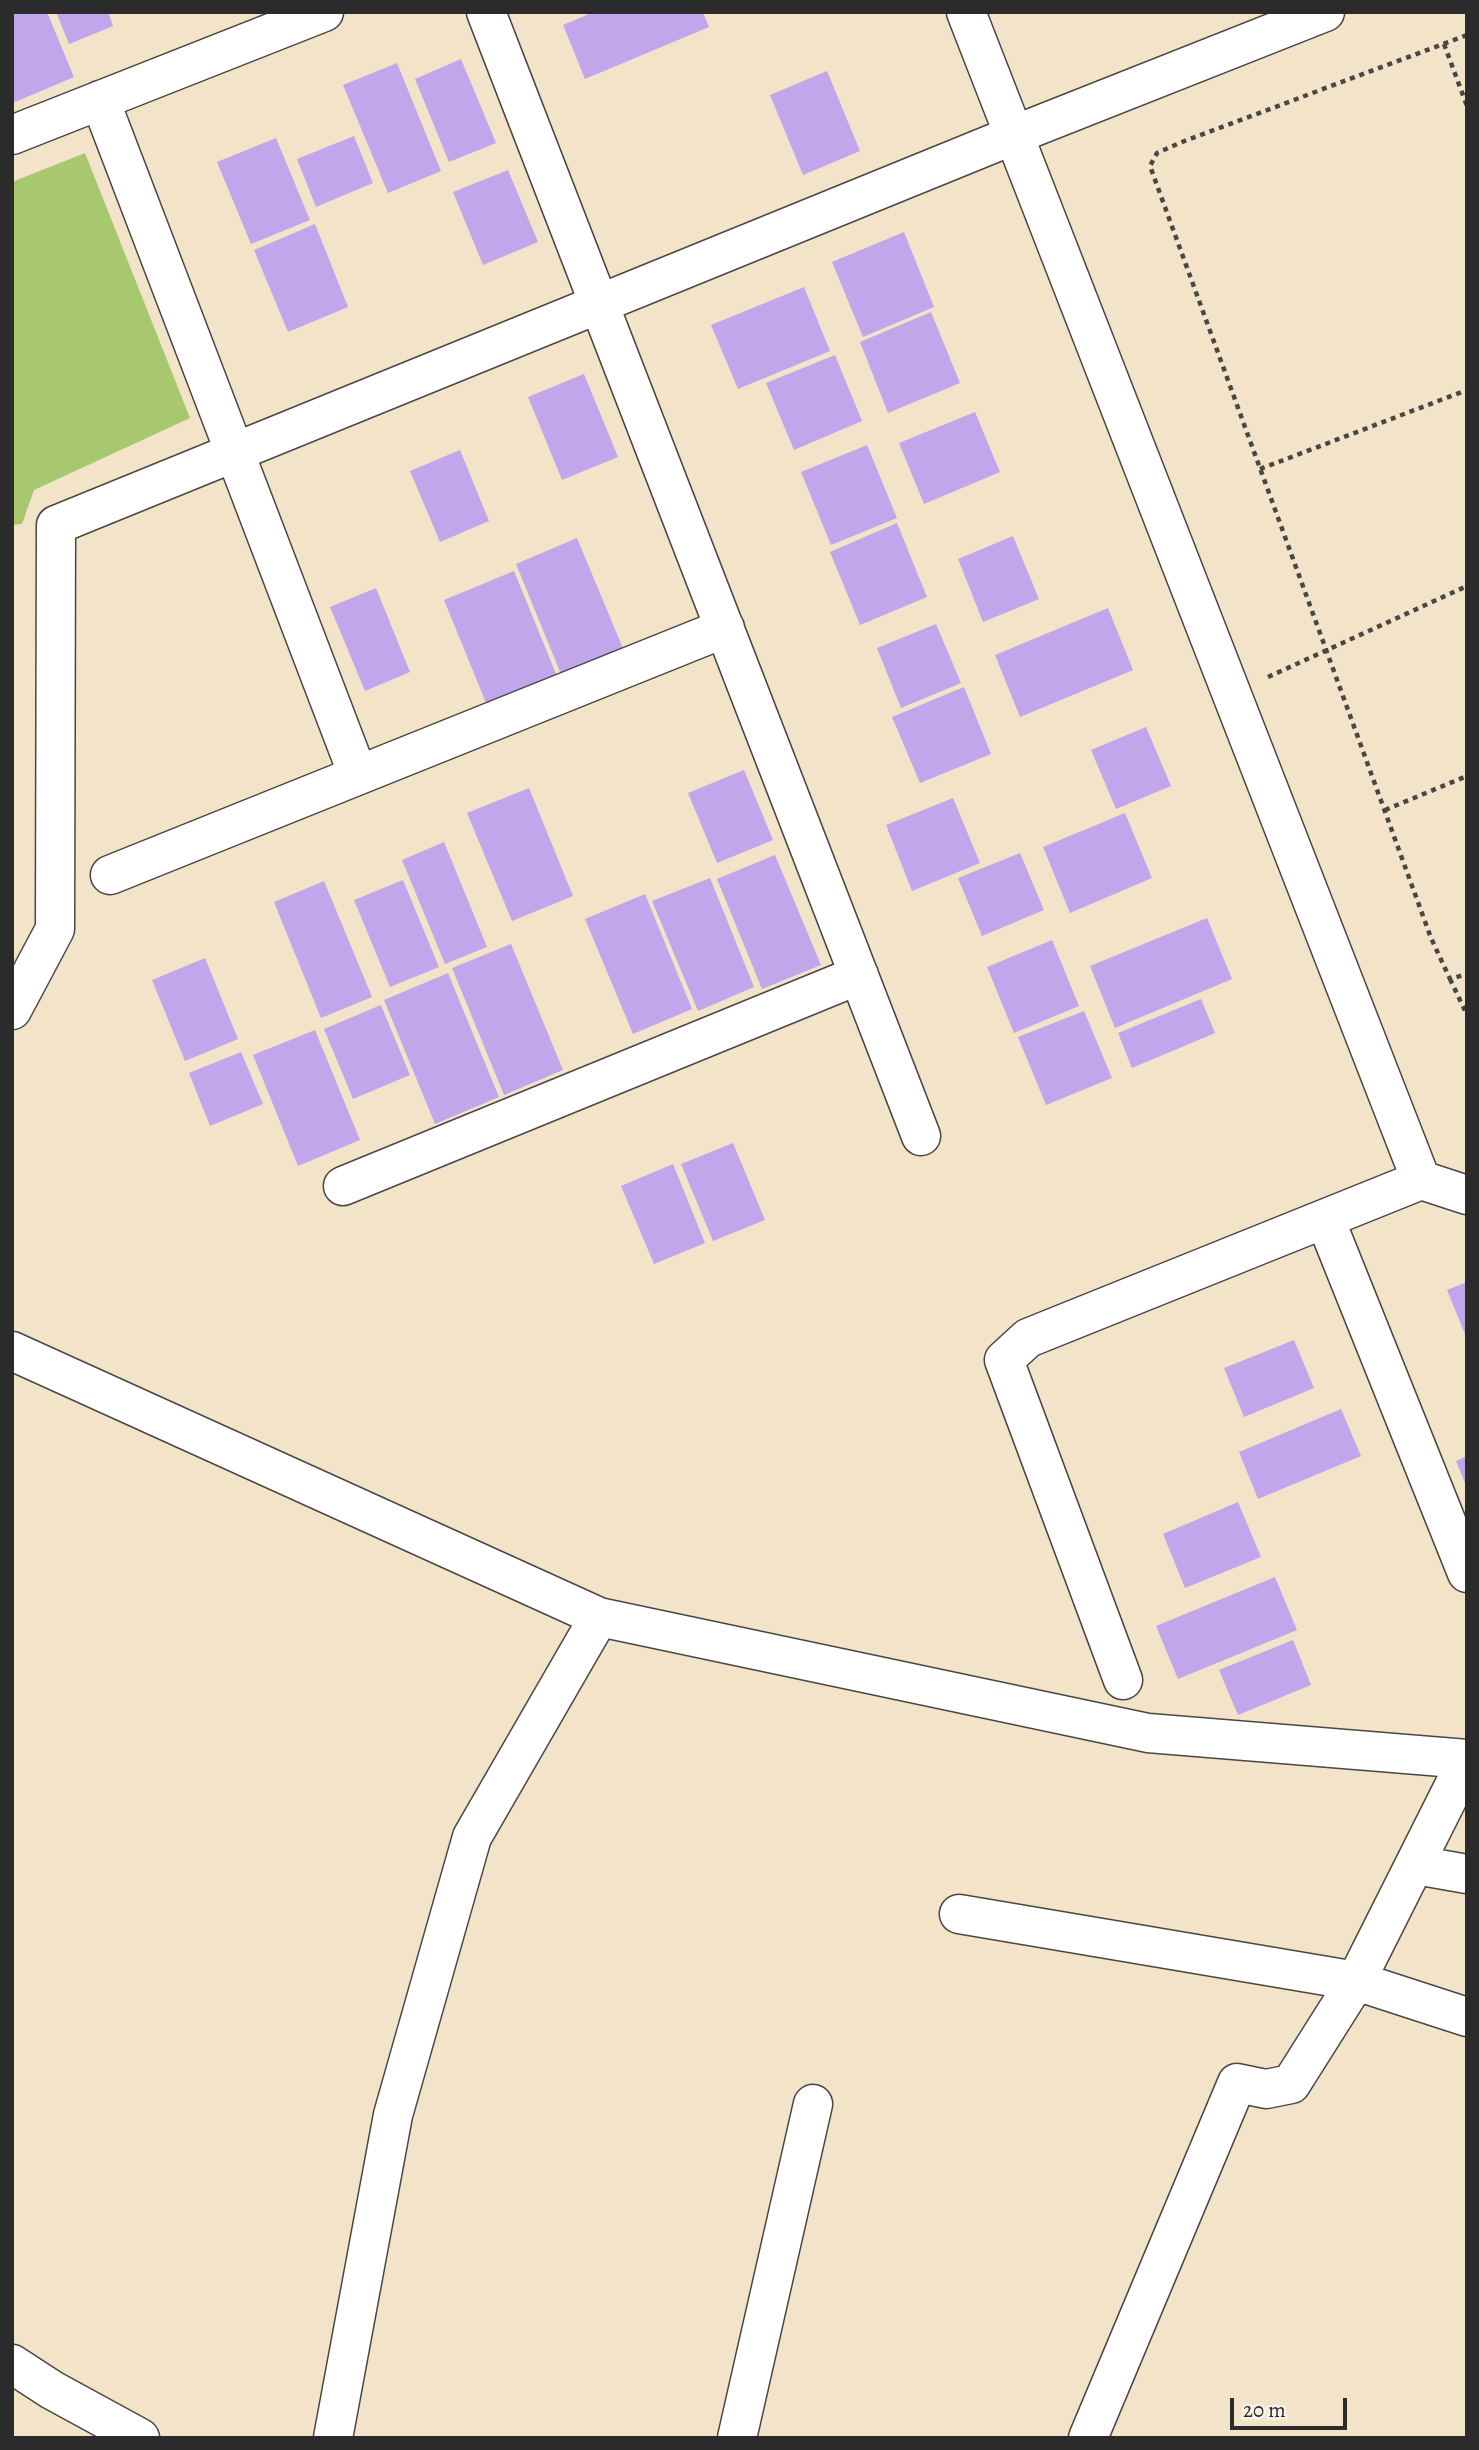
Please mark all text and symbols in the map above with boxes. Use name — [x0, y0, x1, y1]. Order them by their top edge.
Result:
scale bar — [1234, 2384, 1351, 2428]
text: 20 m — [1243, 2396, 1286, 2424]

